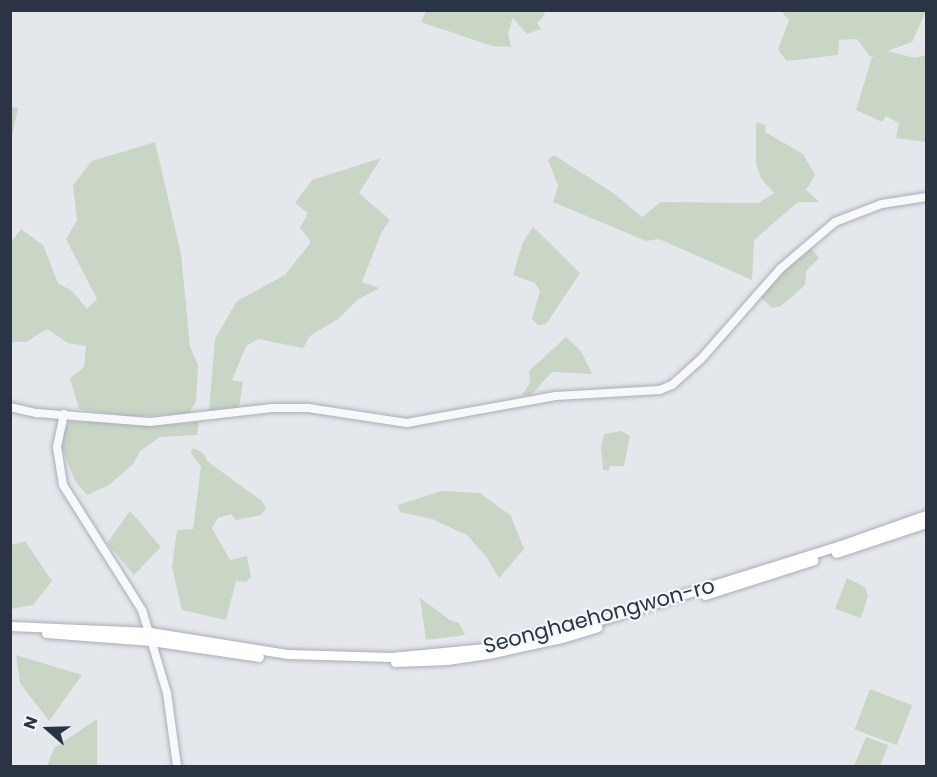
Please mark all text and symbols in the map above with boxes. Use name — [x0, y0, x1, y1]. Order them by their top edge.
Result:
street label: Seonghaehongwon-ro — [481, 573, 717, 659]
north arrow — [18, 699, 78, 759]
text: N — [18, 713, 43, 732]

